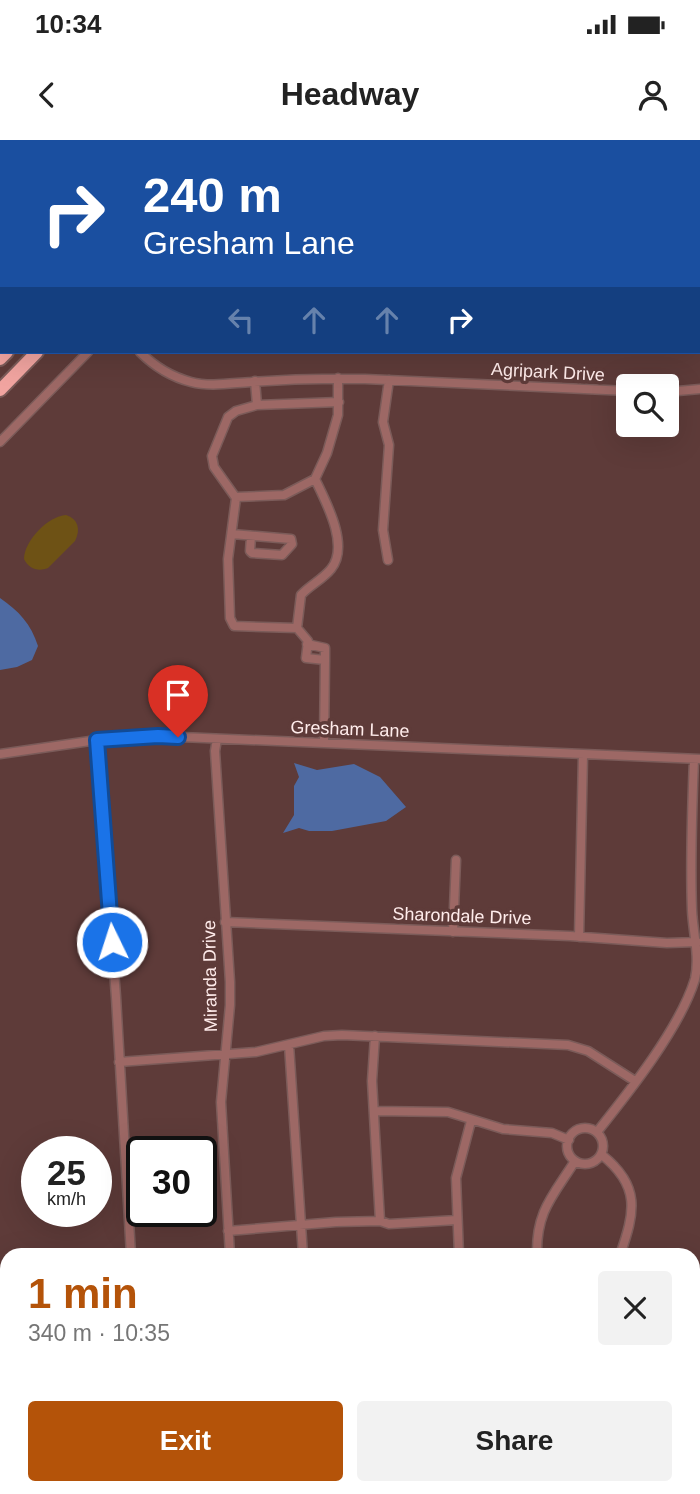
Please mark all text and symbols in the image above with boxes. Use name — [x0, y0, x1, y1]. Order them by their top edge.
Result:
text: 10:34 — [35, 9, 102, 39]
icon: back — [28, 76, 66, 114]
text: Headway — [281, 76, 419, 112]
icon: person — [634, 76, 672, 114]
icon: right — [28, 168, 119, 259]
text: 240 m — [143, 168, 282, 222]
text: Gresham Lane — [143, 225, 355, 261]
icon: left — [222, 301, 260, 339]
icon: ahead — [295, 301, 333, 339]
icon: ahead — [368, 301, 406, 339]
icon: right — [441, 301, 479, 339]
street label: Agripark Drive — [491, 359, 605, 385]
map controls — [616, 374, 679, 437]
button: search — [616, 374, 679, 437]
pin — [148, 665, 208, 737]
icon: arrive — [159, 676, 197, 714]
street label: Gresham Lane — [290, 717, 410, 741]
street label: Sharondale Drive — [392, 904, 532, 928]
position arrow — [75, 905, 149, 979]
street label: Miranda Drive — [199, 920, 221, 1032]
speed limit sign: 30 — [126, 1136, 217, 1227]
text: 25 — [47, 1153, 86, 1192]
text: km/h — [47, 1189, 86, 1209]
text: 1 min — [28, 1270, 138, 1317]
button: close — [598, 1271, 672, 1345]
text: 340 m · 10:35 — [28, 1320, 170, 1346]
button: Exit — [28, 1401, 343, 1481]
button: Share — [357, 1401, 672, 1481]

